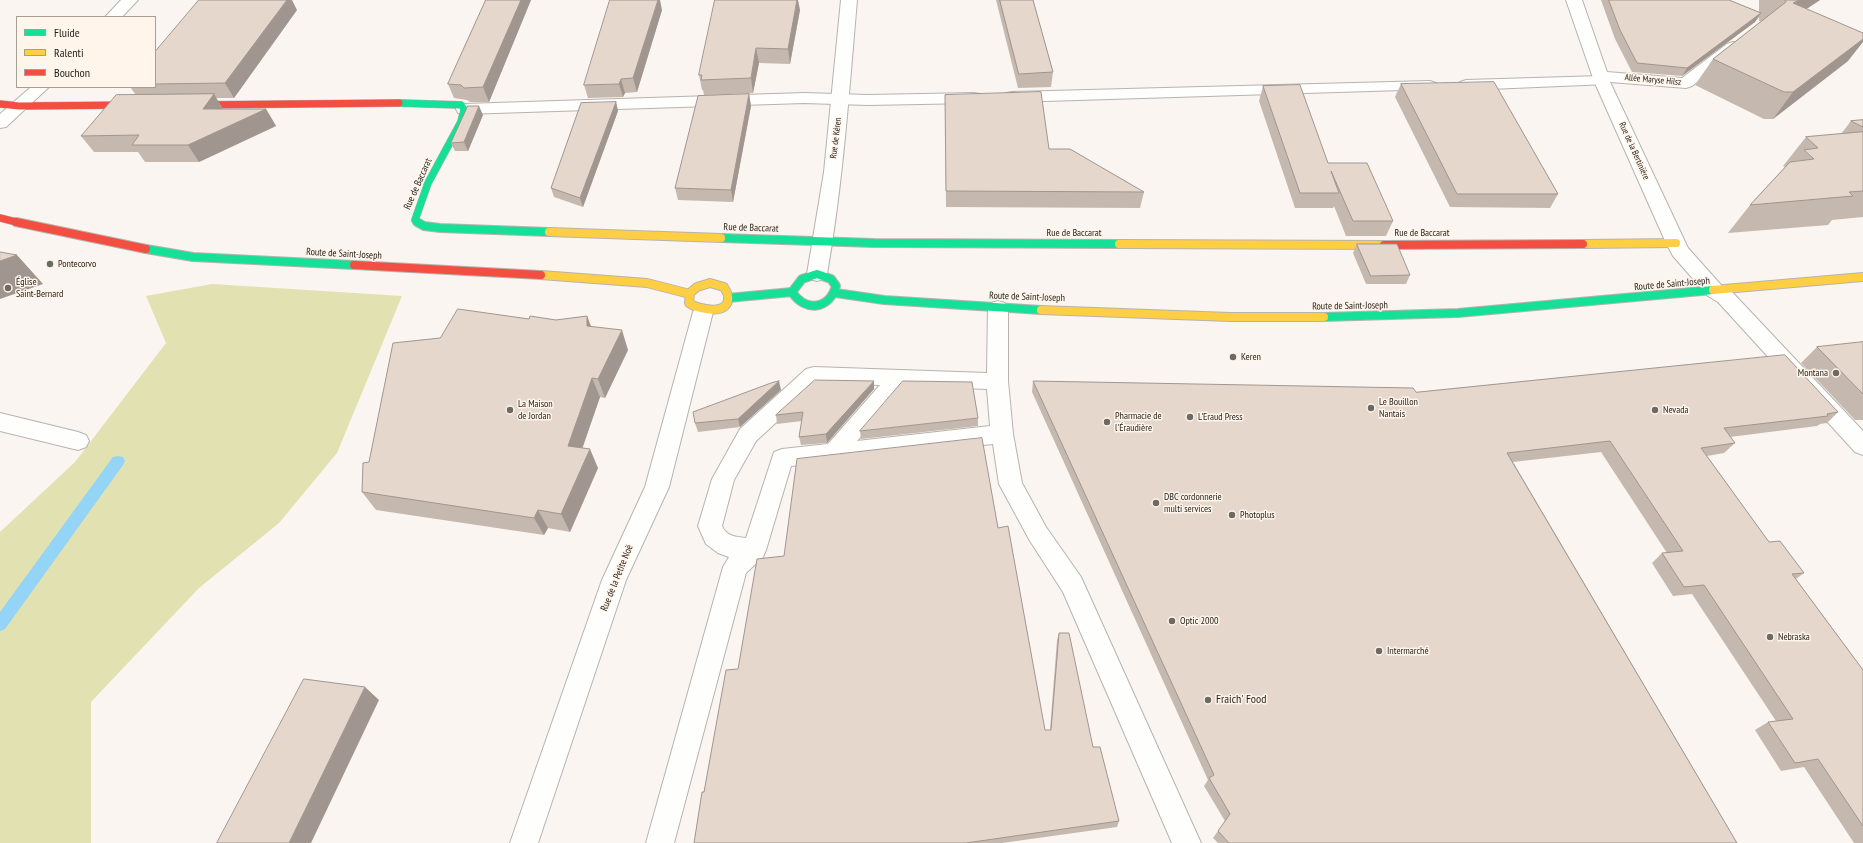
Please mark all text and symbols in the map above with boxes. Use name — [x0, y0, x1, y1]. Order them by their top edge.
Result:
legend — [16, 16, 156, 88]
text: Fluide — [54, 25, 80, 40]
text: Ralenti — [54, 45, 83, 60]
text: Bouchon — [54, 65, 90, 80]
street label: Allée Maryse Hilsz — [1624, 72, 1682, 88]
street label: Rue de Kéren — [828, 117, 844, 159]
street label: Rue de la Bertinière — [1616, 121, 1652, 181]
street label: Rue de Baccarat — [401, 156, 435, 212]
street label: Rue de Baccarat — [723, 221, 779, 235]
street label: Rue de Baccarat — [1046, 227, 1102, 239]
street label: Rue de Baccarat — [1394, 227, 1450, 239]
street label: Route de Saint-Joseph — [306, 246, 382, 262]
place label: Pontecorvo — [58, 258, 96, 270]
marker: Pontecorvo — [45, 259, 55, 269]
street label: Route de Saint-Joseph — [1634, 275, 1710, 293]
place label: Église Saint-Bernard — [16, 276, 63, 300]
marker: Église Saint-Bernard — [3, 283, 13, 293]
street label: Route de Saint-Joseph — [989, 290, 1065, 304]
street label: Route de Saint-Joseph — [1312, 299, 1388, 313]
place label: Keren — [1241, 351, 1261, 363]
marker: Keren — [1228, 352, 1238, 362]
place label: Montana — [1798, 367, 1828, 379]
marker: Montana — [1831, 368, 1841, 378]
place label: Le Bouillon Nantais — [1379, 396, 1418, 420]
place label: La Maison de Jordan — [518, 398, 553, 422]
marker: Le Bouillon Nantais — [1366, 403, 1376, 413]
place label: Nevada — [1663, 404, 1689, 416]
marker: La Maison de Jordan — [505, 405, 515, 415]
marker: Nevada — [1650, 405, 1660, 415]
place label: Pharmacie de l'Éraudière — [1115, 410, 1162, 434]
place label: L'Eraud Press — [1198, 411, 1243, 423]
marker: L'Eraud Press — [1185, 412, 1195, 422]
marker: Pharmacie de l'Éraudière — [1102, 417, 1112, 427]
place label: DBC cordonnerie multi services — [1164, 491, 1222, 514]
marker: DBC cordonnerie multi services — [1151, 498, 1161, 508]
place label: Photoplus — [1240, 509, 1275, 521]
marker: Photoplus — [1227, 510, 1237, 520]
street label: Rue de la Petite Noë — [598, 543, 636, 613]
place label: Optic 2000 — [1180, 615, 1218, 627]
marker: Optic 2000 — [1167, 616, 1177, 626]
place label: Nebraska — [1778, 631, 1810, 643]
marker: Nebraska — [1765, 632, 1775, 642]
place label: Intermarché — [1387, 645, 1429, 657]
marker: Intermarché — [1374, 646, 1384, 656]
place label: Fraich' Food — [1216, 693, 1266, 707]
marker: Fraich' Food — [1203, 695, 1213, 705]

